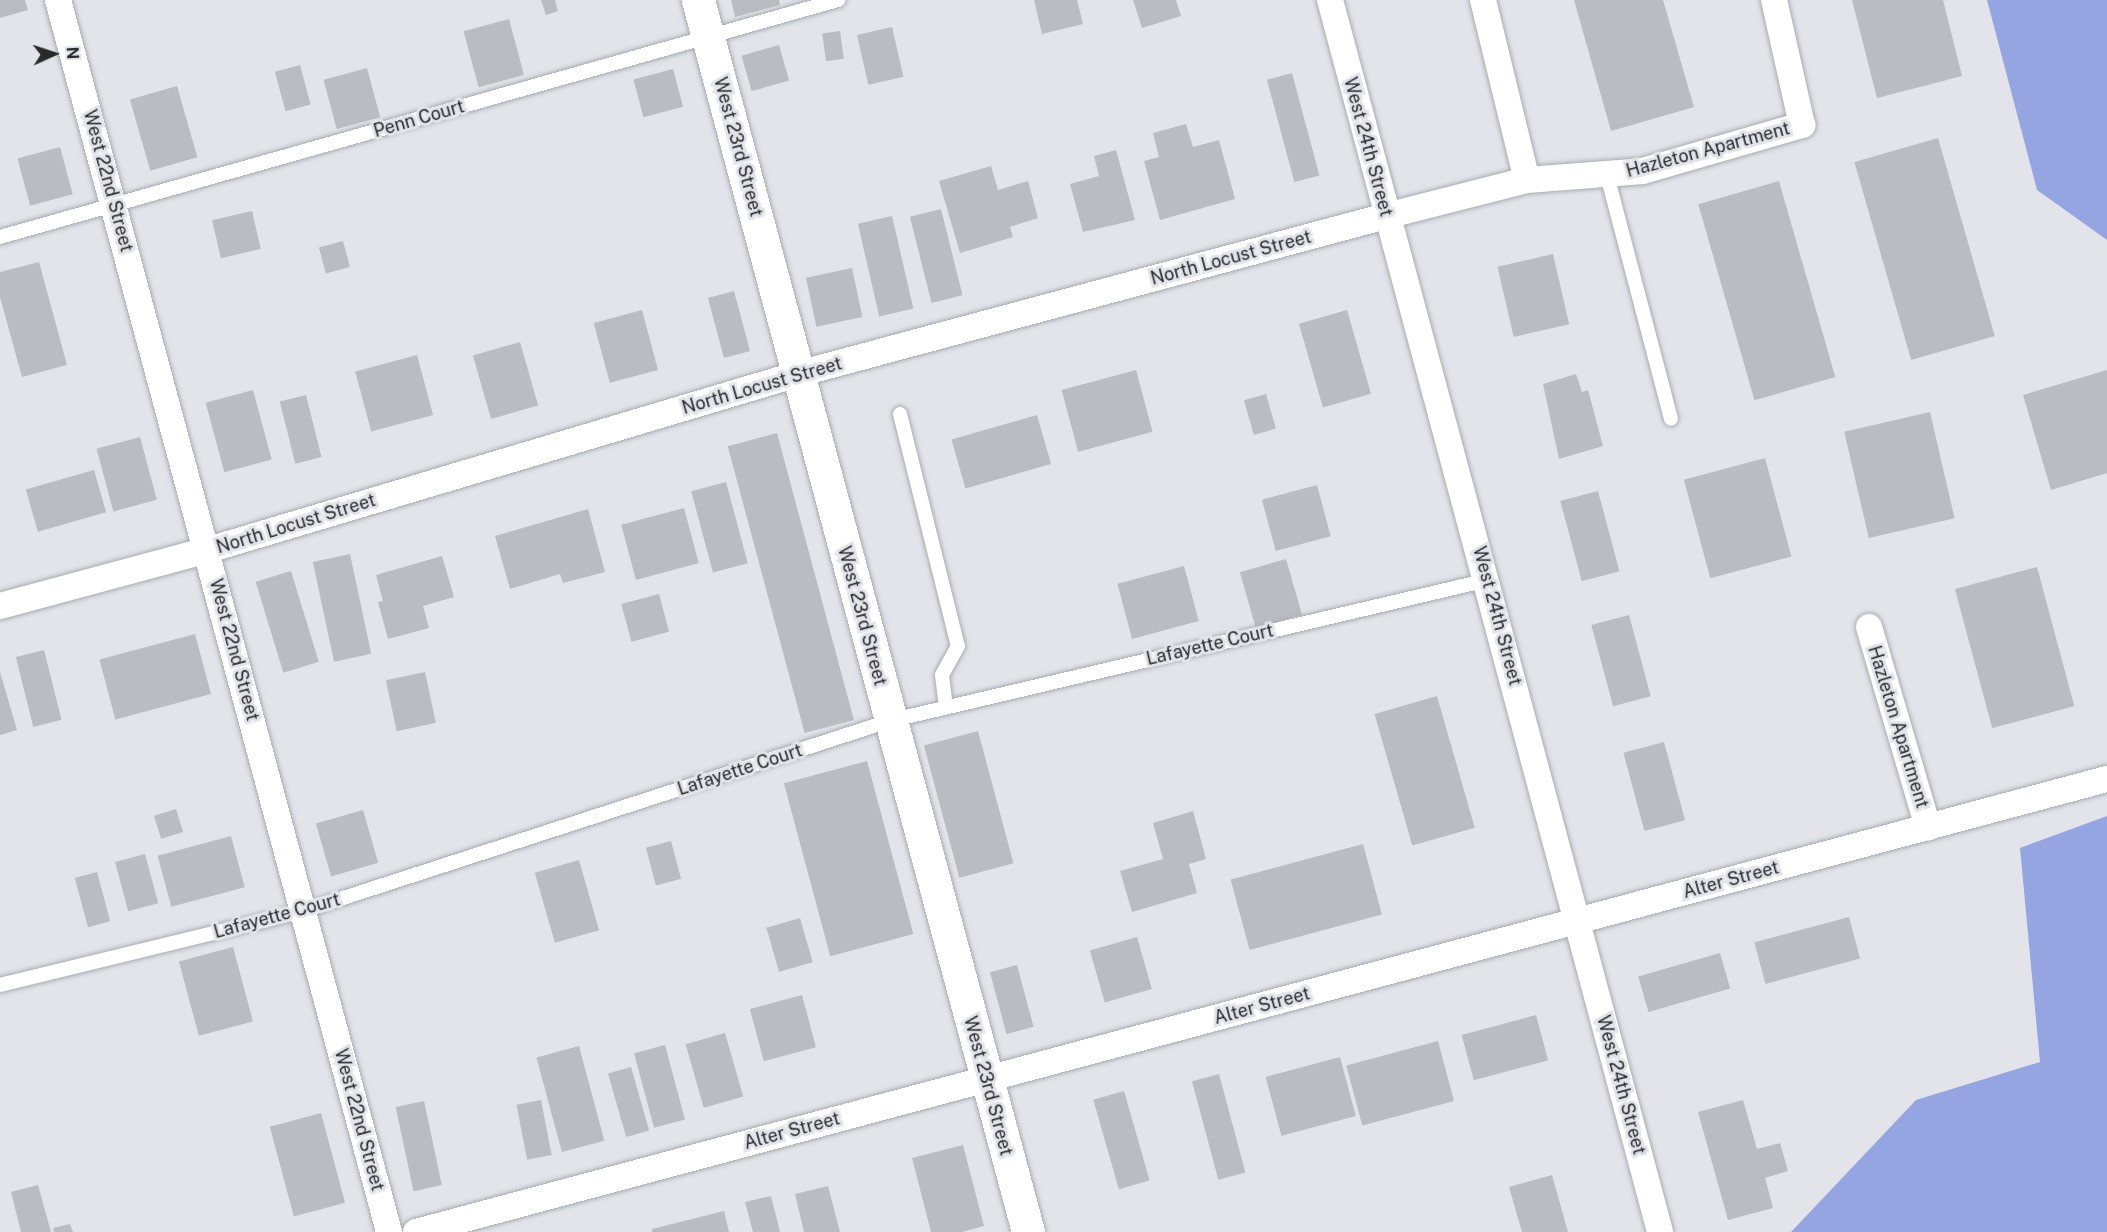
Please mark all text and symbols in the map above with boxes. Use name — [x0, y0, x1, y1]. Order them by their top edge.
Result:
north arrow — [24, 24, 84, 84]
text: N — [63, 46, 82, 60]
street label: West 23rd Street — [709, 75, 767, 219]
street label: West 24th Street — [1339, 75, 1397, 219]
street label: Penn Court — [371, 96, 467, 142]
street label: West 22nd Street — [79, 108, 137, 254]
street label: Hazleton Apartment — [1624, 118, 1792, 182]
street label: North Locust Street — [1148, 226, 1314, 290]
street label: North Locust Street — [680, 353, 844, 419]
street label: North Locust Street — [214, 489, 378, 559]
street label: West 23rd Street — [833, 544, 891, 688]
street label: West 24th Street — [1468, 544, 1526, 688]
street label: West 22nd Street — [205, 577, 263, 723]
street label: Lafayette Court — [1144, 620, 1276, 670]
street label: Hazleton Apartment — [1863, 643, 1933, 811]
street label: Lafayette Court — [675, 740, 805, 800]
street label: Alter Street — [1681, 857, 1781, 903]
street label: Lafayette Court — [211, 889, 343, 943]
street label: Alter Street — [1212, 983, 1312, 1029]
street label: West 24th Street — [1592, 1013, 1650, 1157]
street label: West 23rd Street — [959, 1014, 1017, 1158]
street label: West 22nd Street — [330, 1047, 388, 1193]
street label: Alter Street — [742, 1108, 842, 1154]

